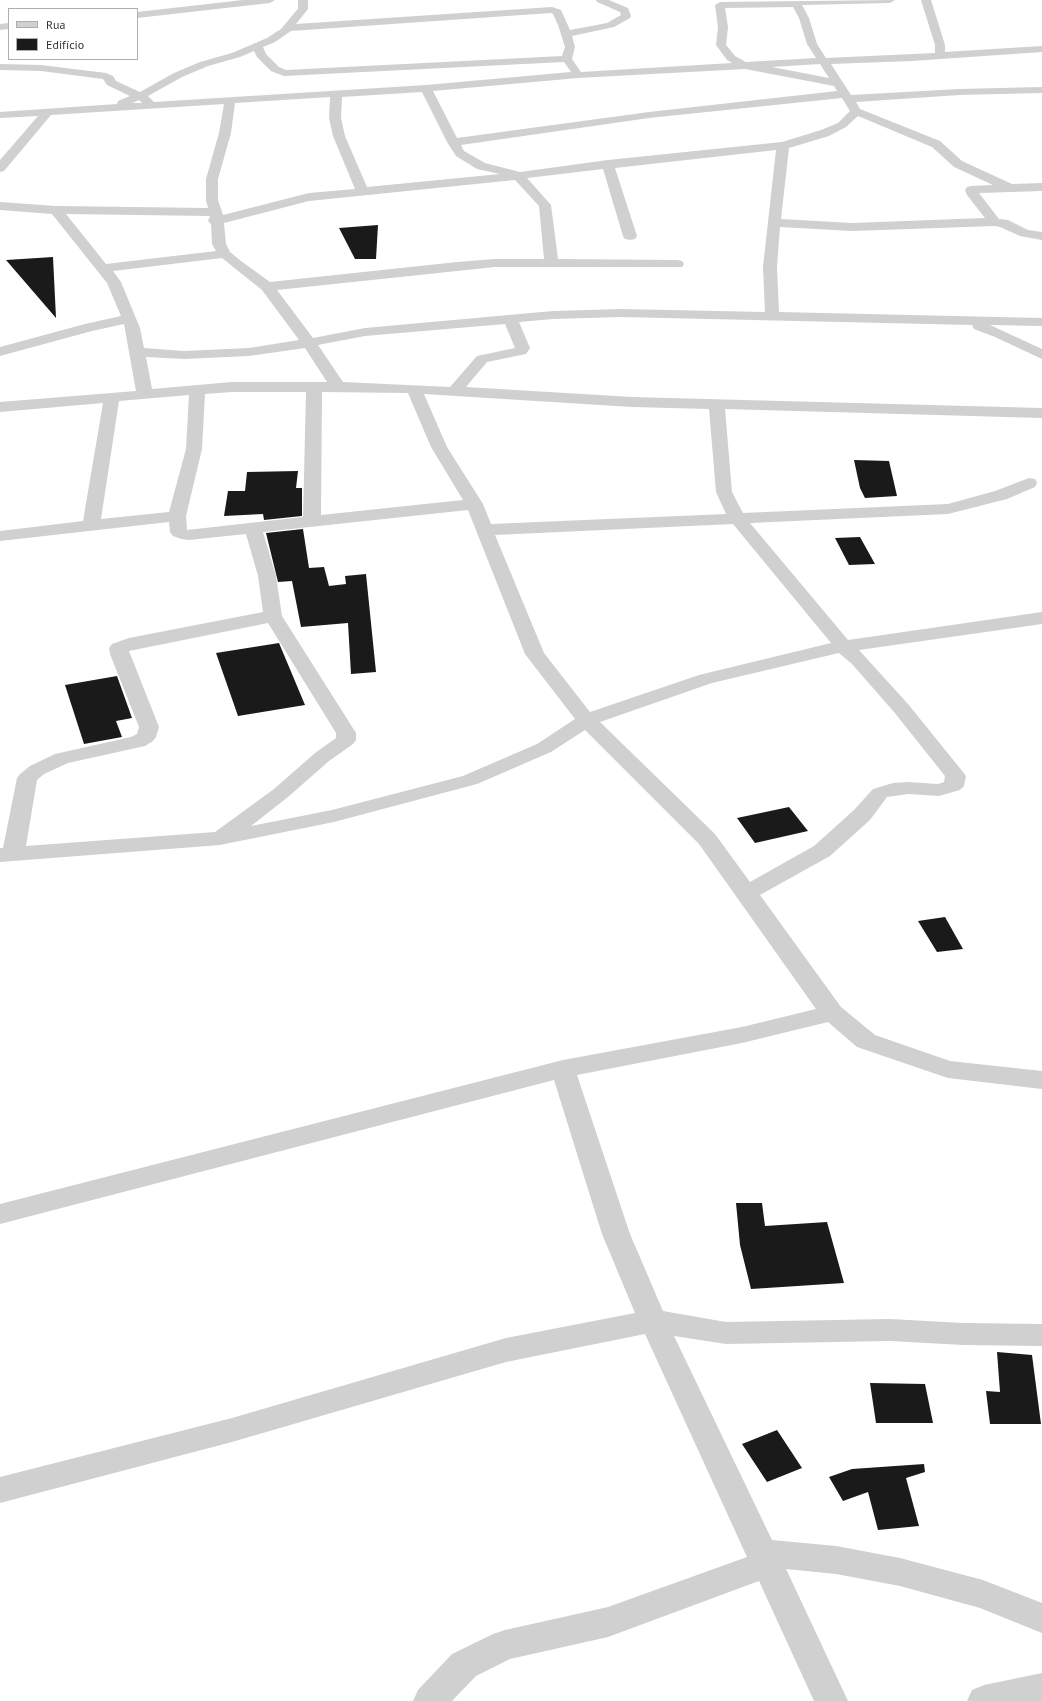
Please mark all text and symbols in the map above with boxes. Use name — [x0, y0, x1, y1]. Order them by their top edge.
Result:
legend — [8, 8, 138, 60]
text: Rua — [46, 17, 65, 32]
text: Edifício — [46, 37, 84, 52]

